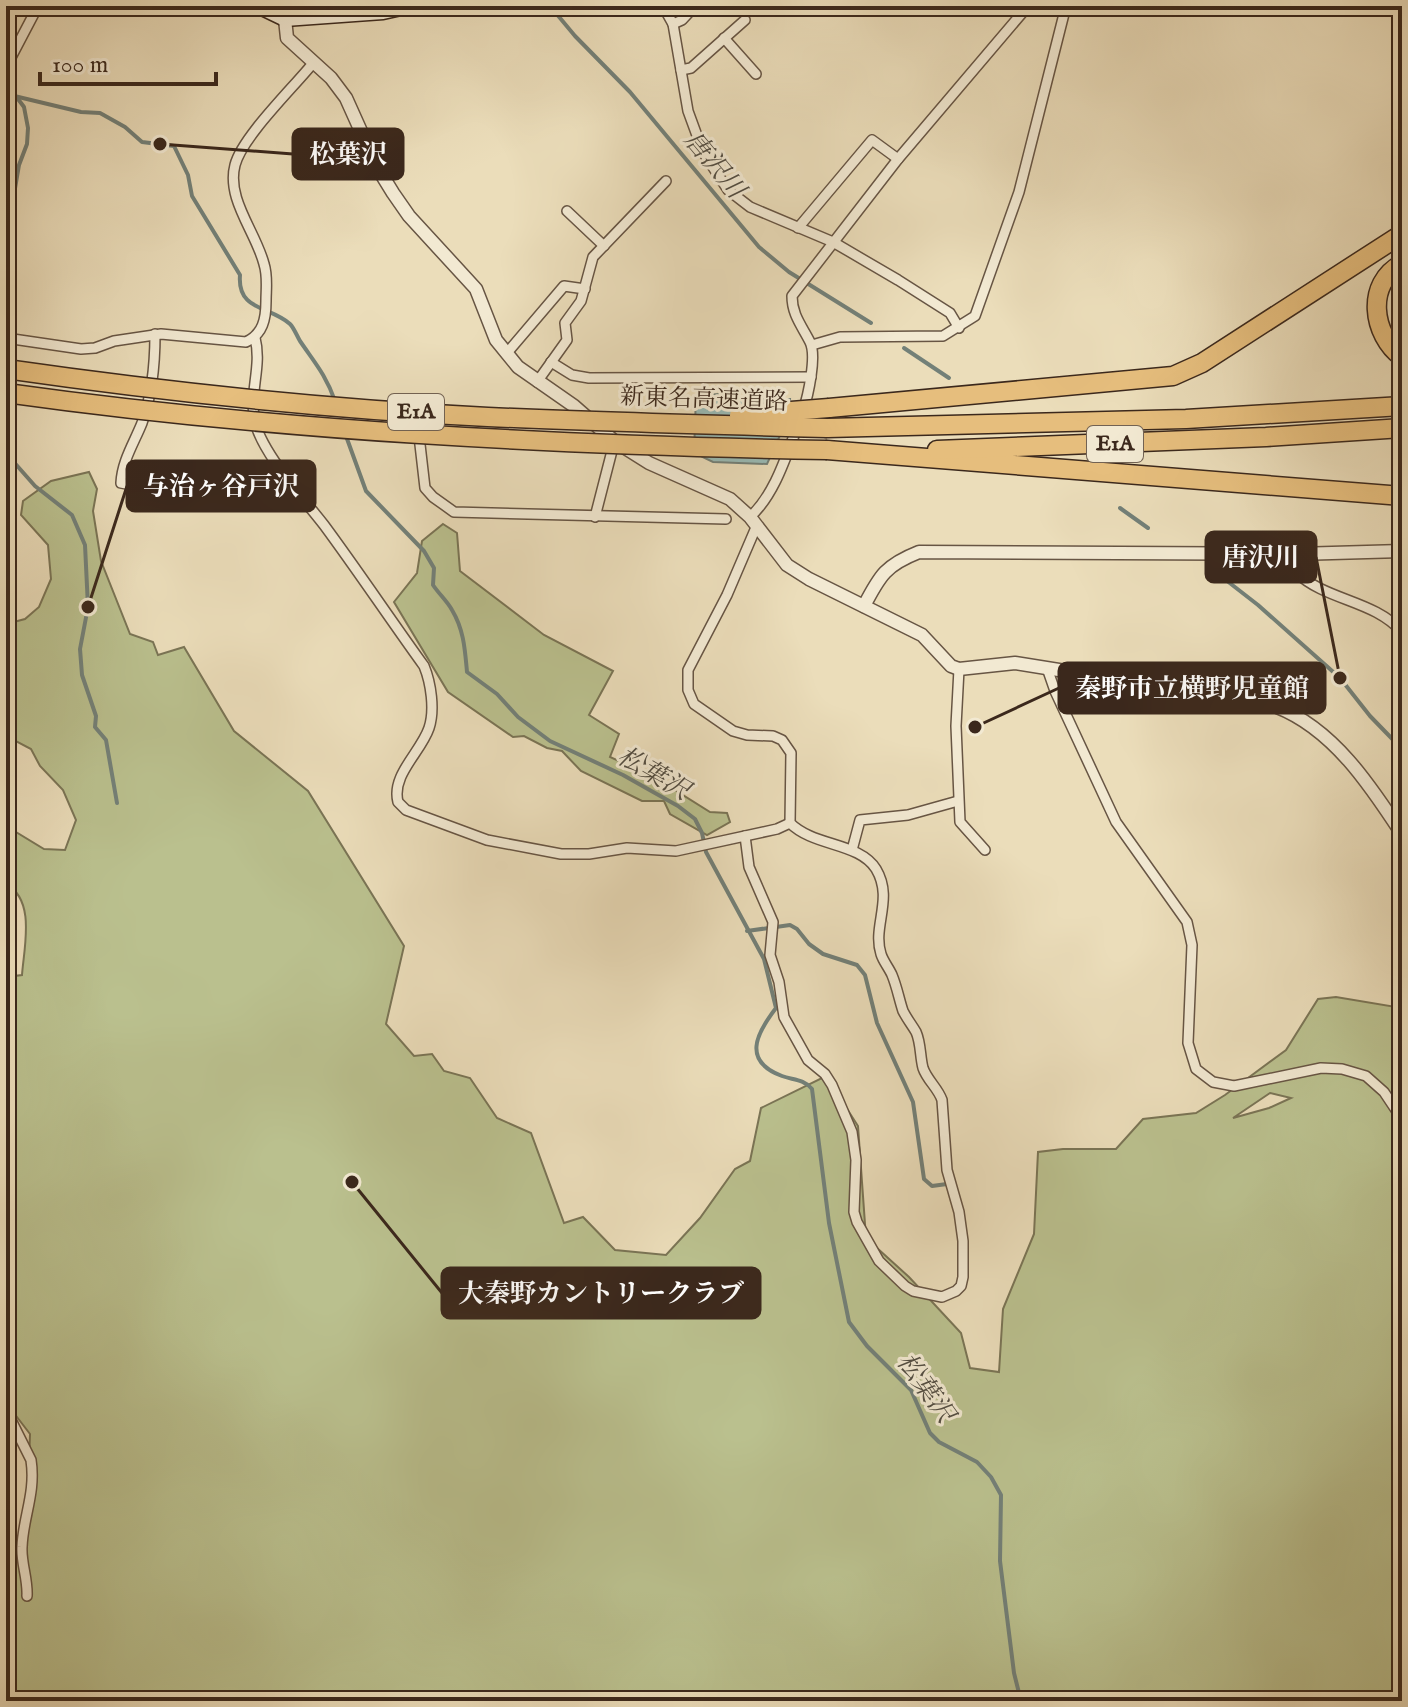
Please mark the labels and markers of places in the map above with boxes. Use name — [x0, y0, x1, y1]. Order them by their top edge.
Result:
callout: 松葉沢 — [293, 129, 403, 179]
callout: 与治ヶ谷戸沢 — [127, 461, 315, 511]
callout: 唐沢川 — [1206, 532, 1316, 582]
callout: 秦野市立横野児童館 — [1059, 663, 1325, 713]
callout: 大秦野カントリークラブ — [442, 1268, 760, 1318]

